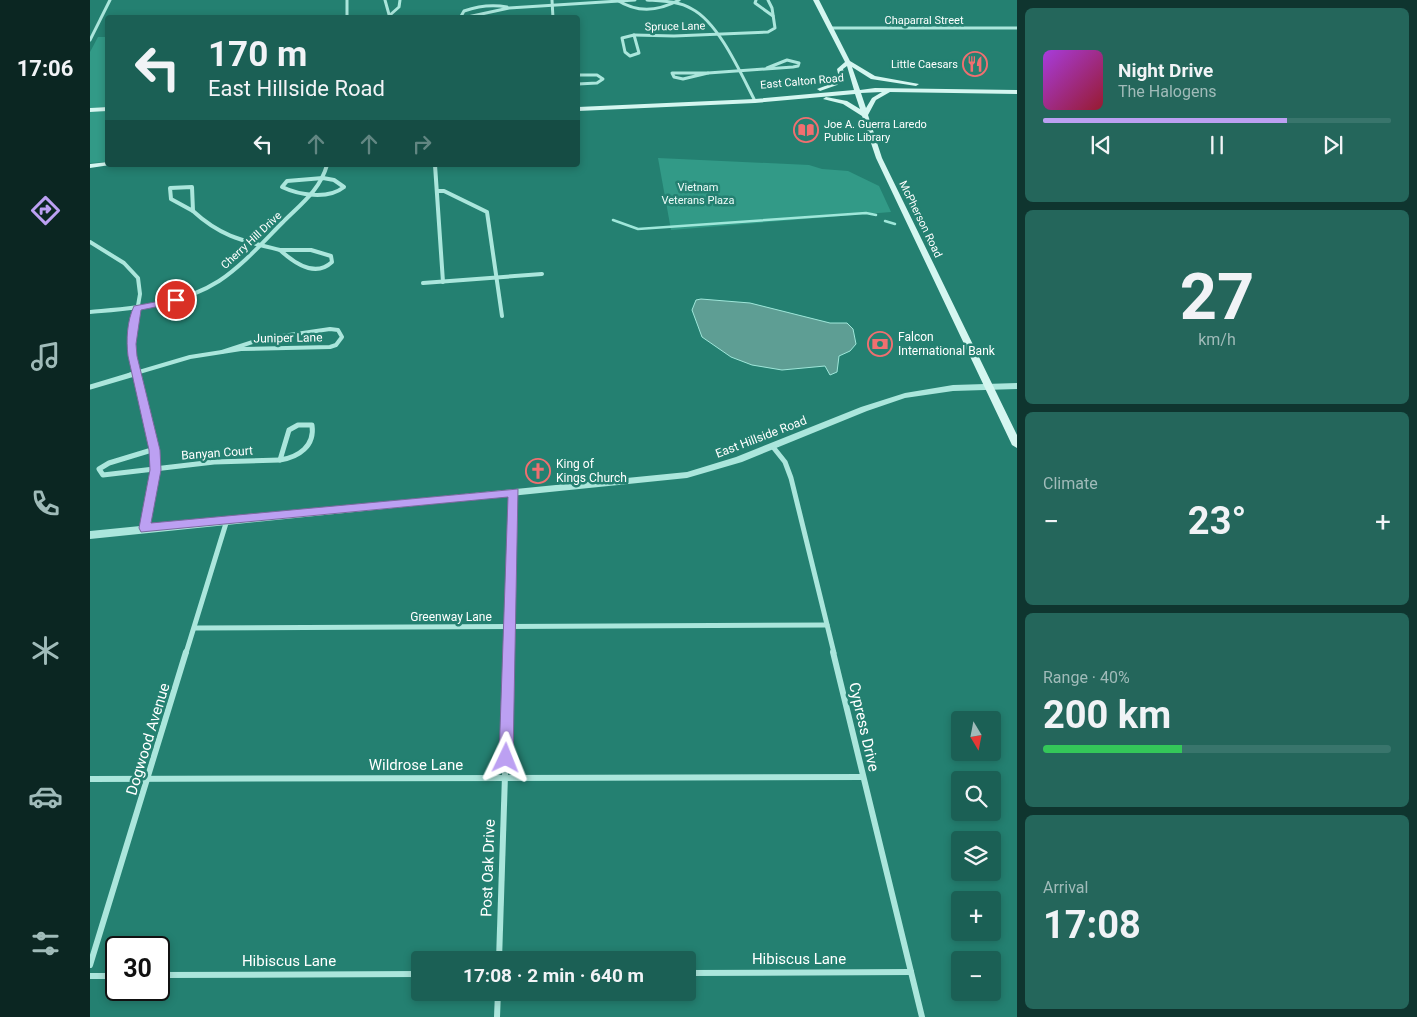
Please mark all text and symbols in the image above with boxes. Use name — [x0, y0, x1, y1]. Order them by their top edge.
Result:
street label: Chaparral Street — [884, 14, 964, 27]
street label: Spruce Lane — [645, 19, 706, 34]
text: 170 m — [208, 34, 307, 75]
icon: left — [125, 35, 190, 100]
restaurant icon: Little Caesars — [962, 51, 988, 77]
text: 17:06 — [17, 56, 73, 81]
place label: Little Caesars — [891, 58, 958, 71]
text: Night Drive — [1118, 59, 1213, 82]
street label: East Calton Road — [760, 71, 844, 92]
text: East Hillside Road — [208, 76, 385, 101]
text: The Halogens — [1118, 82, 1217, 101]
library icon: Joe A. Guerra Laredo Public Library — [793, 117, 819, 143]
place label: Joe A. Guerra Laredo Public Library — [824, 118, 927, 144]
icon: left — [249, 130, 277, 158]
icon: ahead — [302, 130, 330, 158]
icon: ahead — [355, 130, 383, 158]
icon: right — [408, 130, 436, 158]
icon: previous — [1087, 131, 1115, 159]
icon: pause — [1203, 131, 1231, 159]
icon: next — [1319, 131, 1347, 159]
street label: McPherson Road — [896, 179, 945, 260]
park label: Vietnam Veterans Plaza — [661, 181, 735, 207]
icon: directions — [28, 193, 63, 228]
street label: Cherry Hill Drive — [218, 209, 284, 272]
text: 27 — [1180, 259, 1254, 335]
pin — [155, 279, 197, 321]
icon: arrive — [162, 286, 190, 314]
street label: Juniper Lane — [253, 330, 323, 346]
place label: Falcon International Bank — [898, 330, 996, 358]
text: km/h — [1198, 330, 1236, 349]
bank icon: Falcon International Bank — [867, 331, 893, 357]
icon: music — [28, 339, 63, 374]
street label: East Hillside Road — [713, 413, 809, 461]
street label: Banyan Court — [181, 444, 253, 462]
place label: King of Kings Church — [556, 457, 627, 485]
church icon: King of Kings Church — [525, 458, 551, 484]
text: Climate — [1043, 474, 1098, 493]
icon: phone — [28, 486, 63, 521]
text: 23° — [1188, 499, 1246, 543]
text: − — [1043, 505, 1059, 538]
text: + — [1375, 505, 1391, 538]
street label: Greenway Lane — [410, 610, 492, 624]
icon: climate — [28, 633, 63, 668]
text: Range · 40% — [1043, 668, 1130, 687]
street label: Dogwood Avenue — [122, 681, 174, 797]
street label: Cypress Drive — [845, 681, 883, 773]
text: 200 km — [1043, 693, 1171, 737]
north arrow — [951, 711, 1001, 761]
map controls — [951, 711, 1001, 1001]
position arrow — [479, 731, 531, 783]
street label: Wildrose Lane — [369, 756, 463, 774]
button: search — [951, 771, 1001, 821]
icon: car — [28, 779, 63, 814]
street label: Post Oak Drive — [477, 819, 499, 917]
button: layers — [951, 831, 1001, 881]
text: Arrival — [1043, 878, 1088, 897]
button: + — [951, 891, 1001, 941]
text: 17:08 — [1043, 903, 1141, 947]
icon: filters — [28, 926, 63, 961]
speed limit sign: 30 — [105, 936, 170, 1001]
street label: Hibiscus Lane — [752, 950, 846, 968]
button: − — [951, 951, 1001, 1001]
street label: Hibiscus Lane — [242, 952, 336, 970]
text: 17:08 · 2 min · 640 m — [463, 964, 644, 987]

